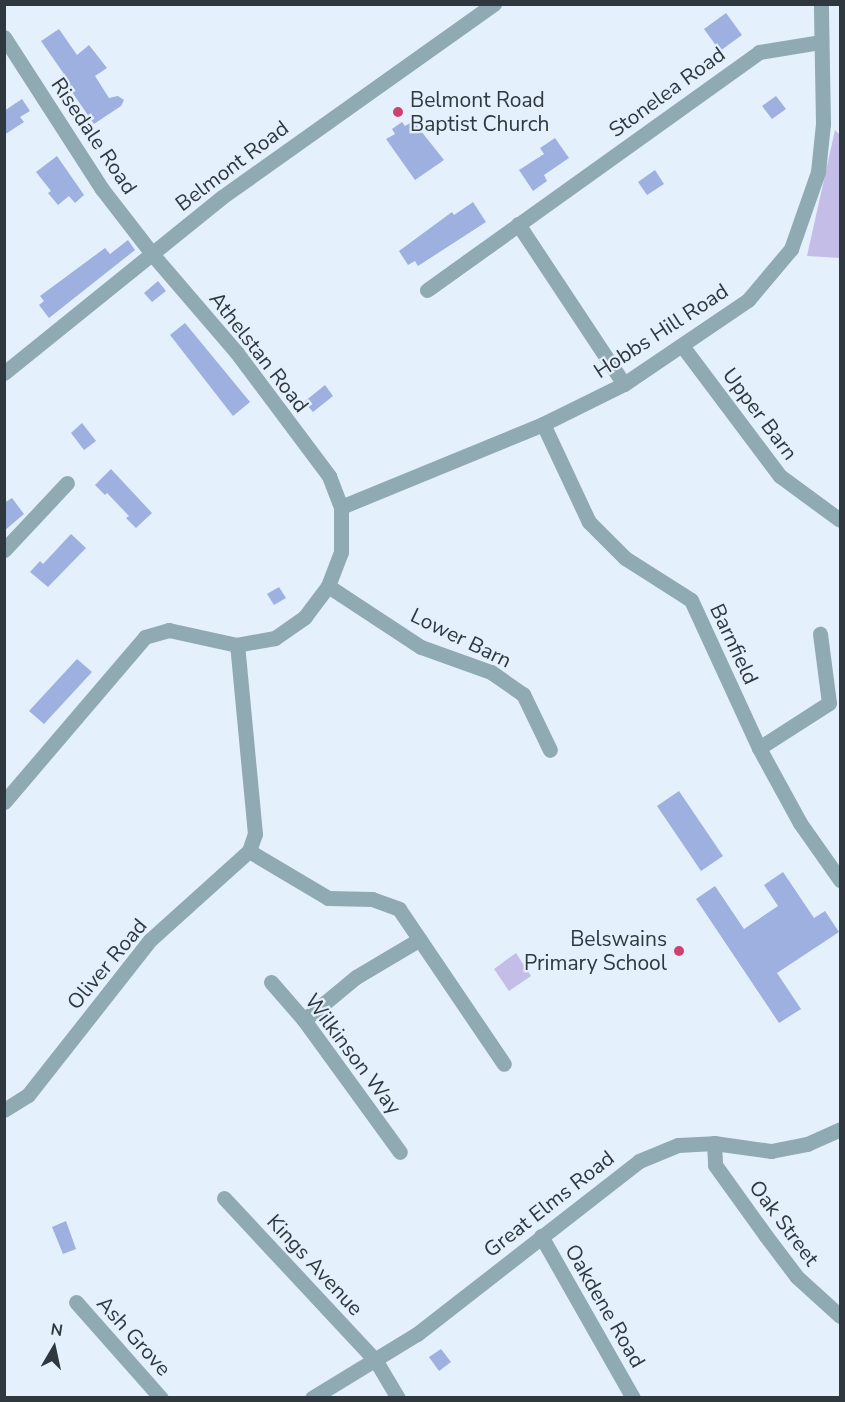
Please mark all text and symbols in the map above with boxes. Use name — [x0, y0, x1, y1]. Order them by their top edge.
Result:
street label: Stonelea Road — [604, 41, 730, 143]
street label: Risedale Road — [46, 73, 142, 199]
place label: Belmont Road Baptist Church — [410, 87, 549, 137]
marker: Belmont Road Baptist Church — [391, 105, 405, 119]
street label: Belmont Road — [171, 115, 293, 217]
street label: Hobbs Hill Road — [589, 278, 733, 384]
street label: Athelstan Road — [204, 287, 314, 417]
street label: Upper Barn — [717, 363, 803, 465]
street label: Barnfield — [704, 600, 764, 688]
street label: Lower Barn — [406, 603, 516, 673]
street label: Oliver Road — [62, 913, 152, 1015]
place label: Belswains Primary School — [524, 926, 667, 976]
marker: Belswains Primary School — [672, 944, 686, 958]
street label: Wilkinson Way — [300, 989, 406, 1119]
street label: Great Elms Road — [479, 1145, 619, 1263]
street label: Oak Street — [744, 1175, 824, 1271]
street label: Kings Avenue — [262, 1209, 368, 1321]
street label: Oakdene Road — [560, 1240, 650, 1372]
street label: Ash Grove — [92, 1291, 176, 1381]
north arrow — [24, 1318, 84, 1378]
text: N — [49, 1318, 64, 1342]

